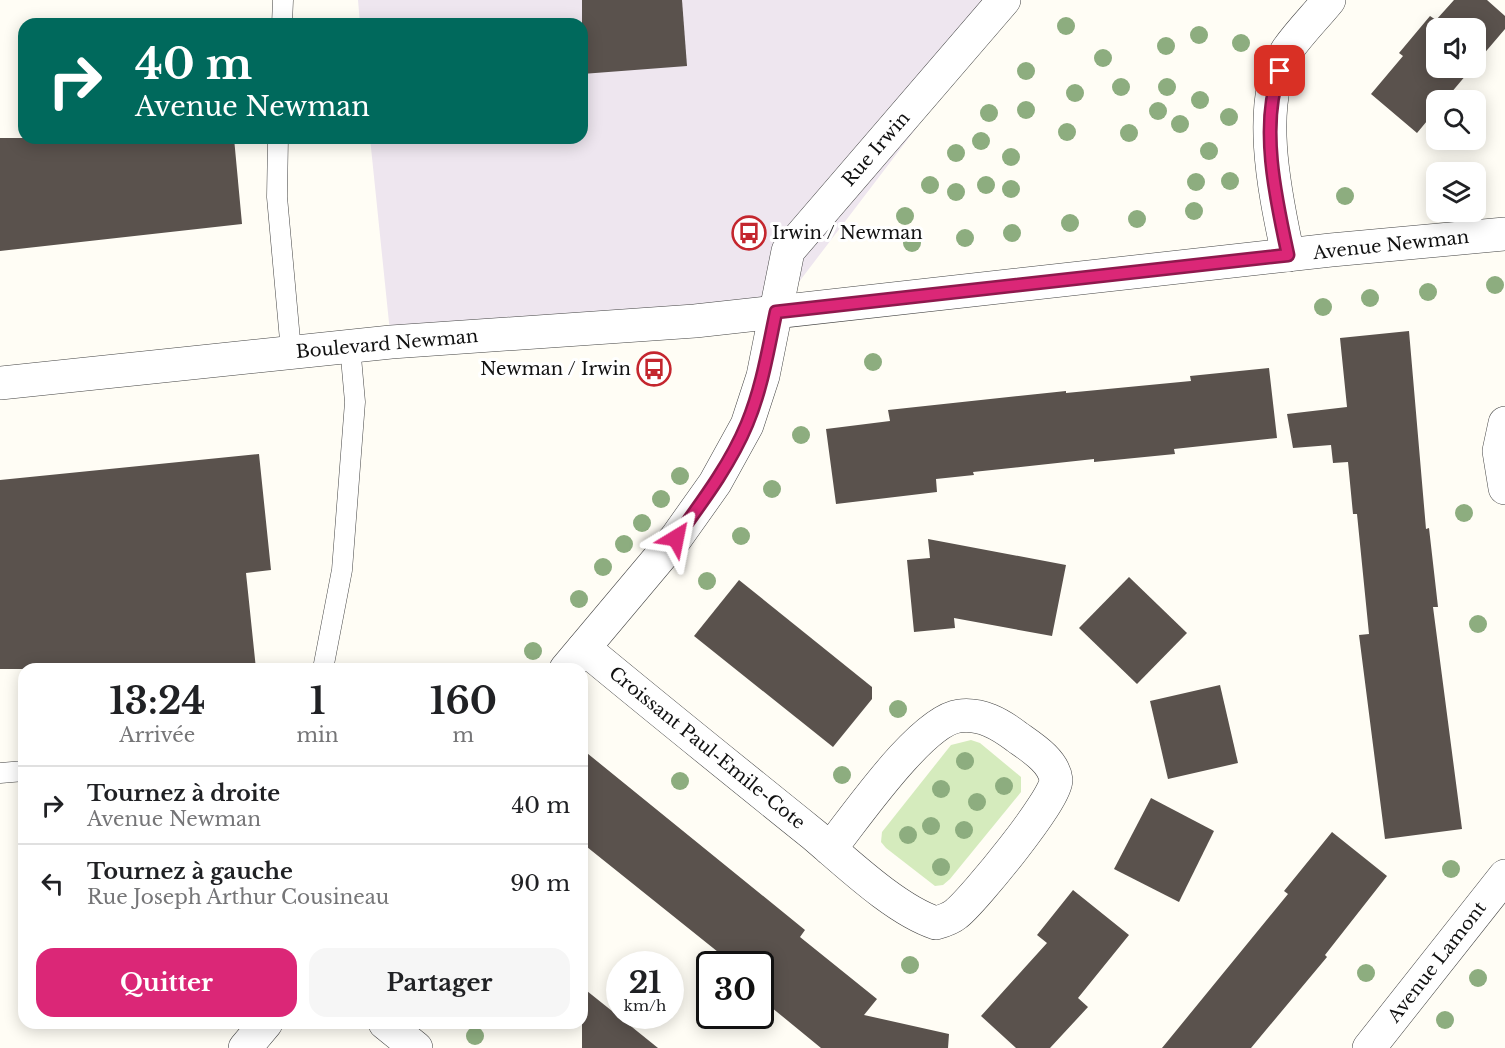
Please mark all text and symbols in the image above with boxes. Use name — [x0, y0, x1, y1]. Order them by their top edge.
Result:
map controls — [1426, 18, 1486, 222]
button: sound — [1426, 18, 1486, 78]
text: 40 m — [135, 38, 252, 90]
icon: right — [36, 42, 114, 120]
pin — [1254, 45, 1305, 96]
icon: arrive — [1263, 54, 1296, 87]
text: Avenue Newman — [135, 90, 370, 123]
button: search — [1426, 90, 1486, 150]
street label: Rue Irwin — [838, 107, 914, 191]
button: layers — [1426, 162, 1486, 222]
bus stop icon: Irwin / Newman — [731, 215, 767, 251]
place label: Irwin / Newman — [772, 222, 923, 244]
street label: Avenue Newman — [1311, 226, 1470, 264]
street label: Boulevard Newman — [295, 325, 479, 363]
bus stop icon: Newman / Irwin — [636, 351, 672, 387]
place label: Newman / Irwin — [480, 358, 631, 380]
position arrow — [644, 506, 708, 570]
street label: Croissant Paul-Emile-Cote — [605, 662, 809, 834]
text: 13:24 — [109, 679, 205, 724]
text: 1 — [310, 679, 325, 724]
text: 160 — [430, 679, 497, 724]
text: Arrivée — [119, 723, 195, 747]
text: min — [296, 723, 339, 747]
text: m — [453, 723, 474, 747]
text: Tournez à droite — [87, 780, 280, 807]
icon: right — [36, 789, 69, 822]
text: 40 m — [512, 792, 570, 819]
text: Avenue Newman — [87, 807, 261, 831]
text: Tournez à gauche — [87, 858, 293, 885]
icon: left — [36, 867, 69, 900]
text: 90 m — [510, 870, 570, 897]
text: Rue Joseph Arthur Cousineau — [87, 885, 389, 909]
street label: Avenue Lamont — [1382, 897, 1491, 1028]
button: Quitter — [36, 948, 297, 1017]
button: Partager — [309, 948, 570, 1017]
speed limit sign: 30 — [696, 951, 774, 1029]
text: 21 — [629, 964, 661, 1001]
text: km/h — [624, 996, 666, 1015]

